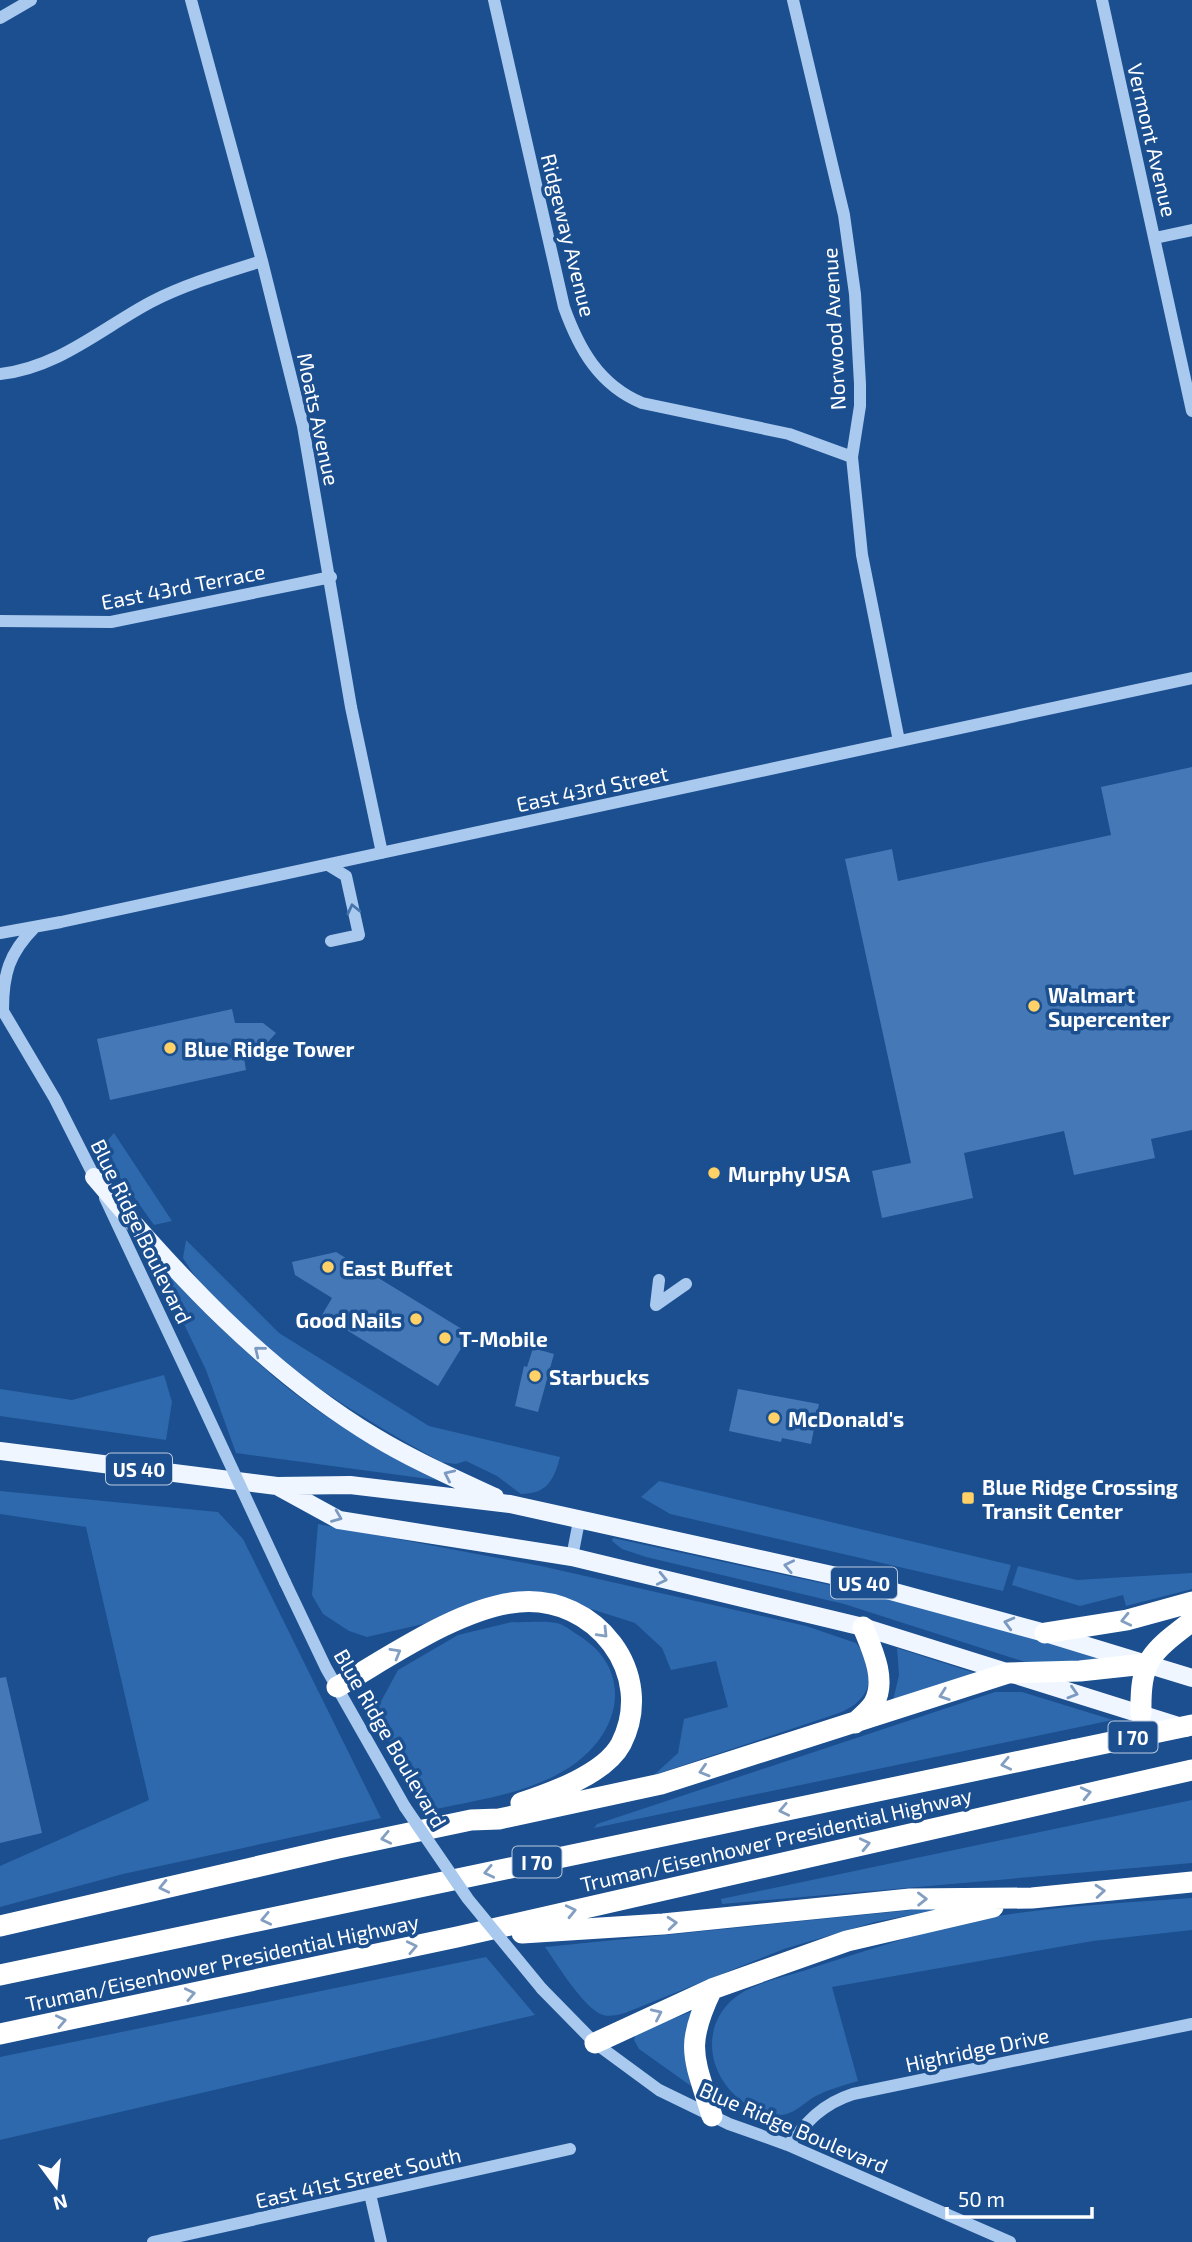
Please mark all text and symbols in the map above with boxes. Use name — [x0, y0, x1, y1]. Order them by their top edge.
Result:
street label: Vermont Avenue — [1123, 61, 1183, 219]
street label: Ridgeway Avenue — [537, 151, 601, 319]
street label: Norwood Avenue — [816, 247, 850, 411]
street label: Moats Avenue — [293, 350, 345, 488]
street label: East 43rd Terrace — [99, 558, 267, 614]
street label: East 43rd Street — [514, 760, 670, 816]
one-way arrow — [347, 903, 361, 915]
place label: Walmart Supercenter — [1048, 982, 1170, 1031]
marker: Walmart Supercenter — [1026, 998, 1042, 1014]
place label: Blue Ridge Tower — [184, 1036, 354, 1061]
marker: Blue Ridge Tower — [162, 1040, 178, 1056]
street label: Blue Ridge Boulevard — [86, 1135, 198, 1327]
place label: Murphy USA — [728, 1161, 851, 1187]
marker: Murphy USA — [706, 1165, 722, 1181]
place label: East Buffet — [342, 1255, 453, 1280]
marker: East Buffet — [320, 1259, 336, 1275]
place label: Good Nails — [296, 1307, 402, 1332]
marker: Good Nails — [408, 1311, 424, 1327]
place label: T-Mobile — [459, 1326, 548, 1351]
marker: T-Mobile — [437, 1330, 453, 1346]
one-way arrow — [255, 1346, 267, 1359]
place label: Starbucks — [549, 1364, 649, 1389]
marker: Starbucks — [527, 1368, 543, 1384]
place label: McDonald's — [788, 1406, 904, 1431]
marker: McDonald's — [766, 1410, 782, 1426]
road number: US 40 — [106, 1454, 172, 1484]
one-way arrow — [444, 1469, 456, 1483]
place label: Blue Ridge Crossing Transit Center — [982, 1474, 1178, 1523]
marker: Blue Ridge Crossing Transit Center — [960, 1490, 976, 1506]
one-way arrow — [331, 1509, 343, 1523]
one-way arrow — [783, 1559, 795, 1574]
road number: US 40 — [831, 1568, 897, 1598]
one-way arrow — [656, 1571, 668, 1585]
one-way arrow — [1120, 1611, 1132, 1626]
one-way arrow — [1003, 1617, 1015, 1631]
one-way arrow — [594, 1625, 607, 1638]
street label: Blue Ridge Boulevard — [330, 1644, 452, 1832]
one-way arrow — [389, 1648, 401, 1661]
one-way arrow — [1067, 1685, 1079, 1699]
one-way arrow — [938, 1687, 950, 1701]
road number: I 70 — [1108, 1722, 1158, 1752]
one-way arrow — [1000, 1755, 1012, 1770]
one-way arrow — [698, 1763, 710, 1777]
street label: Truman/Eisenhower Presidential Highway — [578, 1782, 974, 1896]
one-way arrow — [1080, 1787, 1092, 1801]
one-way arrow — [778, 1802, 790, 1817]
one-way arrow — [380, 1829, 392, 1844]
one-way arrow — [858, 1838, 870, 1852]
road number: I 70 — [512, 1846, 562, 1878]
one-way arrow — [483, 1864, 495, 1879]
one-way arrow — [158, 1879, 170, 1893]
one-way arrow — [1095, 1884, 1106, 1899]
one-way arrow — [918, 1891, 928, 1907]
one-way arrow — [565, 1905, 577, 1919]
street label: Truman/Eisenhower Presidential Highway — [23, 1908, 421, 2016]
one-way arrow — [260, 1911, 272, 1926]
one-way arrow — [666, 1916, 677, 1931]
one-way arrow — [406, 1940, 418, 1955]
one-way arrow — [184, 1987, 196, 2002]
one-way arrow — [650, 2008, 662, 2022]
one-way arrow — [55, 2014, 67, 2029]
street label: Highridge Drive — [903, 2022, 1051, 2076]
street label: Blue Ridge Boulevard — [696, 2076, 892, 2178]
street label: East 41st Street South — [253, 2141, 463, 2213]
north arrow — [21, 2151, 91, 2221]
scale bar — [947, 2176, 1092, 2220]
text: 50 m — [958, 2186, 1005, 2211]
text: N — [51, 2190, 70, 2216]

